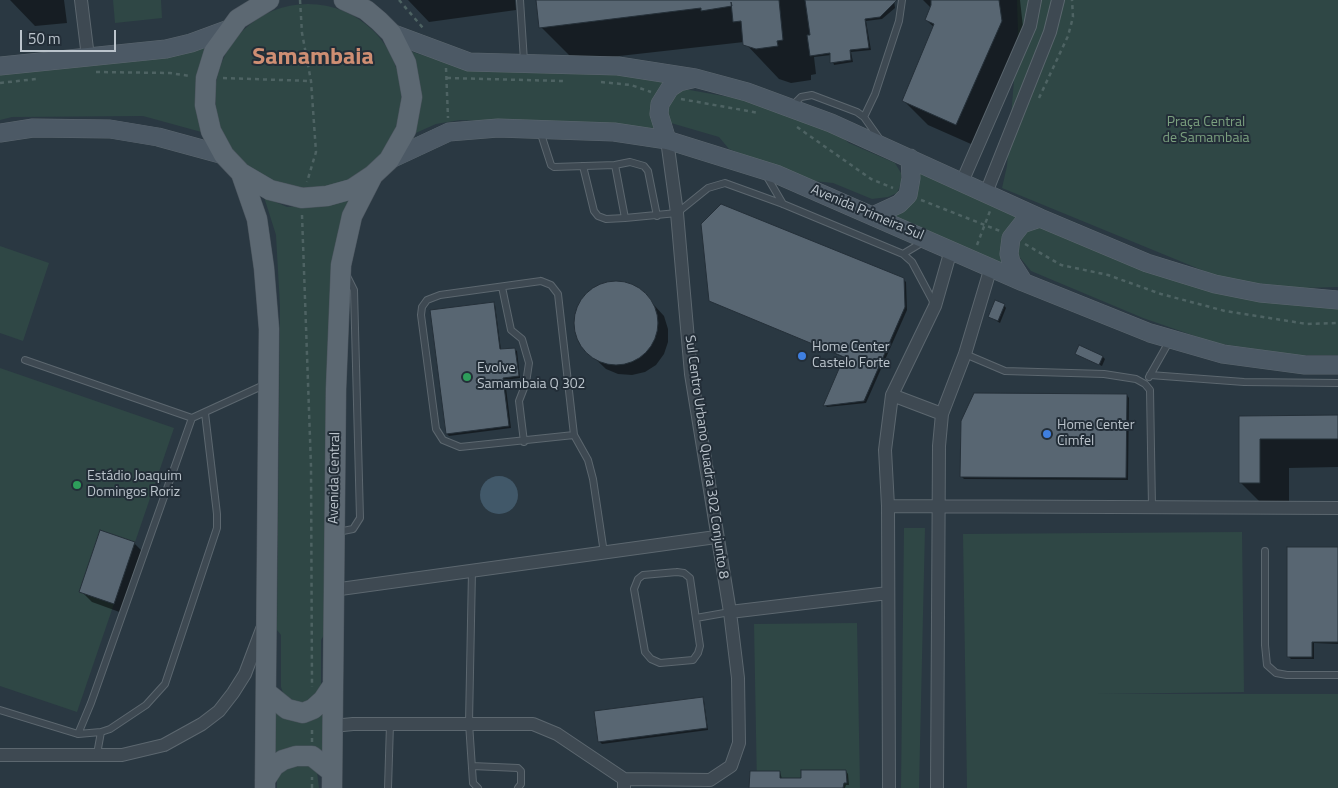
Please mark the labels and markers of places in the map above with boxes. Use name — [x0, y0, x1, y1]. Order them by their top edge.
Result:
place label: Home Center Castelo Forte — [812, 340, 890, 372]
marker: Home Center Castelo Forte — [796, 350, 808, 362]
place label: Evolve Samambaia Q 302 — [477, 361, 585, 394]
marker: Evolve Samambaia Q 302 — [461, 371, 473, 383]
place label: Home Center Cimfel — [1057, 418, 1134, 451]
marker: Home Center Cimfel — [1041, 428, 1053, 440]
place label: Estádio Joaquim Domingos Roriz — [87, 469, 182, 502]
marker: Estádio Joaquim Domingos Roriz — [71, 479, 83, 491]

